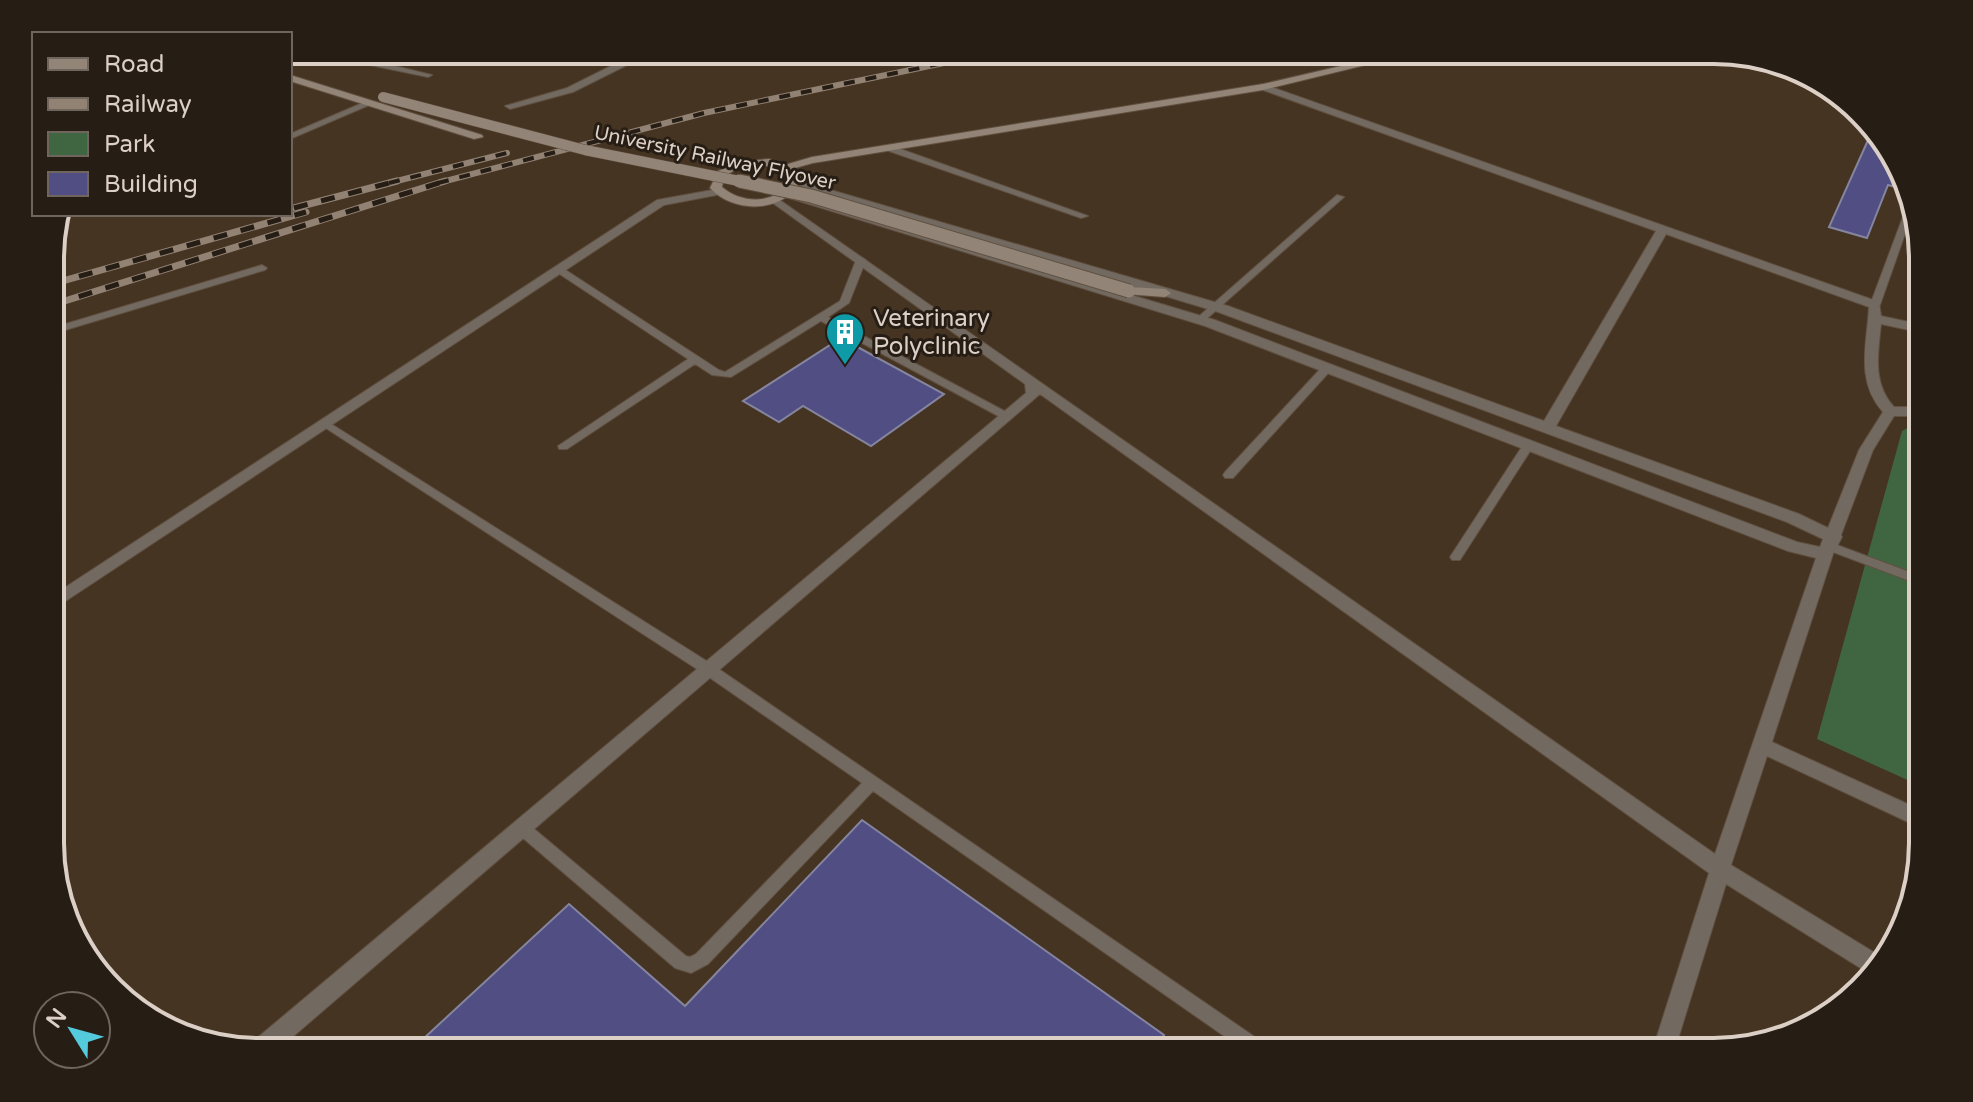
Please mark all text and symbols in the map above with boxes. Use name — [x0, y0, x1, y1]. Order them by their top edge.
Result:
legend — [32, 32, 292, 216]
text: Road — [104, 50, 164, 79]
text: Railway — [104, 90, 192, 119]
street label: University Railway Flyover — [592, 121, 838, 195]
text: Park — [104, 130, 155, 159]
text: Building — [104, 170, 198, 199]
place label: Veterinary Polyclinic — [873, 304, 990, 361]
building icon: Veterinary Polyclinic — [824, 311, 866, 366]
north arrow — [32, 990, 112, 1070]
text: N — [41, 1004, 73, 1033]

